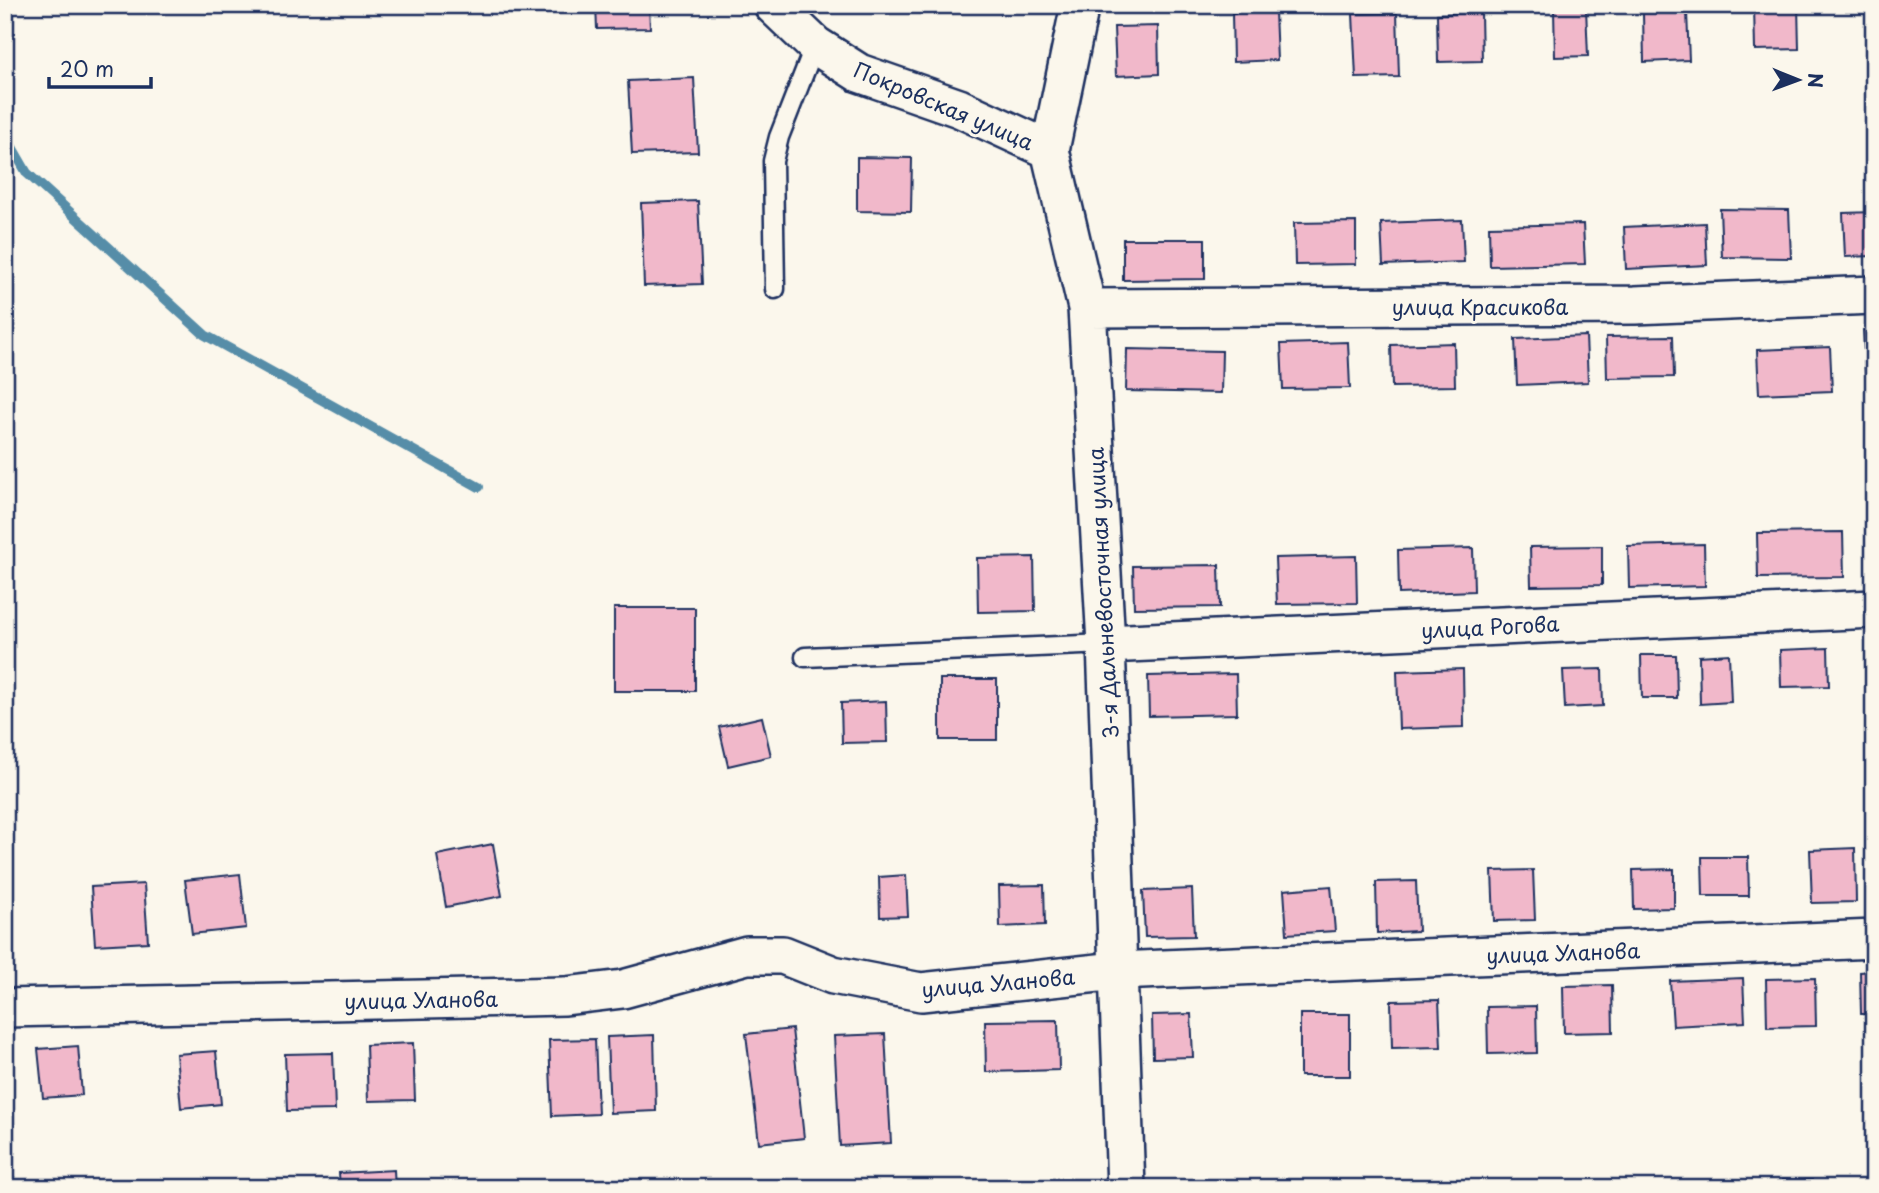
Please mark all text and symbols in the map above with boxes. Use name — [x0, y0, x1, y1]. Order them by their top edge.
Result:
scale bar — [49, 46, 150, 90]
north arrow — [1764, 46, 1834, 116]
text: 20 m — [60, 52, 114, 84]
street label: Покровская улица — [849, 53, 1040, 158]
text: N — [1802, 73, 1830, 88]
street label: улица Красикова — [1392, 290, 1568, 322]
street label: 3-я Дальневосточная улица — [1078, 446, 1126, 740]
street label: улица Рогова — [1420, 606, 1560, 646]
street label: улица Уланова — [1486, 933, 1640, 971]
street label: улица Уланова — [920, 959, 1076, 1005]
street label: улица Уланова — [344, 982, 498, 1016]

